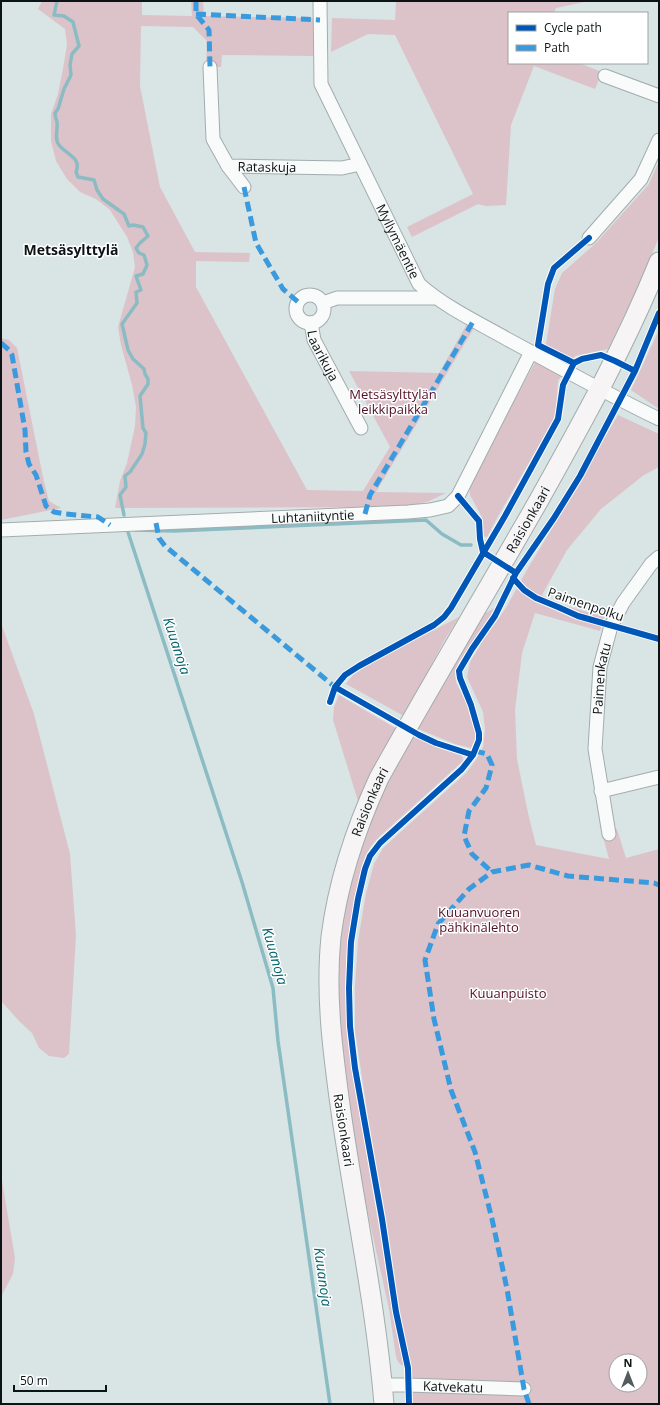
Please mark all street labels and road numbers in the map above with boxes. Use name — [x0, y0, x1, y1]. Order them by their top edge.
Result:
street label: Rataskuja — [238, 157, 297, 176]
street label: Myllymäentie — [372, 201, 424, 282]
street label: Laarikuja — [303, 329, 343, 384]
street label: Raisionkaari — [502, 483, 554, 556]
street label: Luhtaniityntie — [271, 505, 355, 527]
street label: Paimenpolku — [545, 583, 627, 625]
street label: Paimenkatu — [588, 641, 615, 715]
street label: Raisionkaari — [347, 764, 392, 839]
street label: Raisionkaari — [329, 1092, 359, 1168]
street label: Katvekatu — [423, 1377, 483, 1397]

